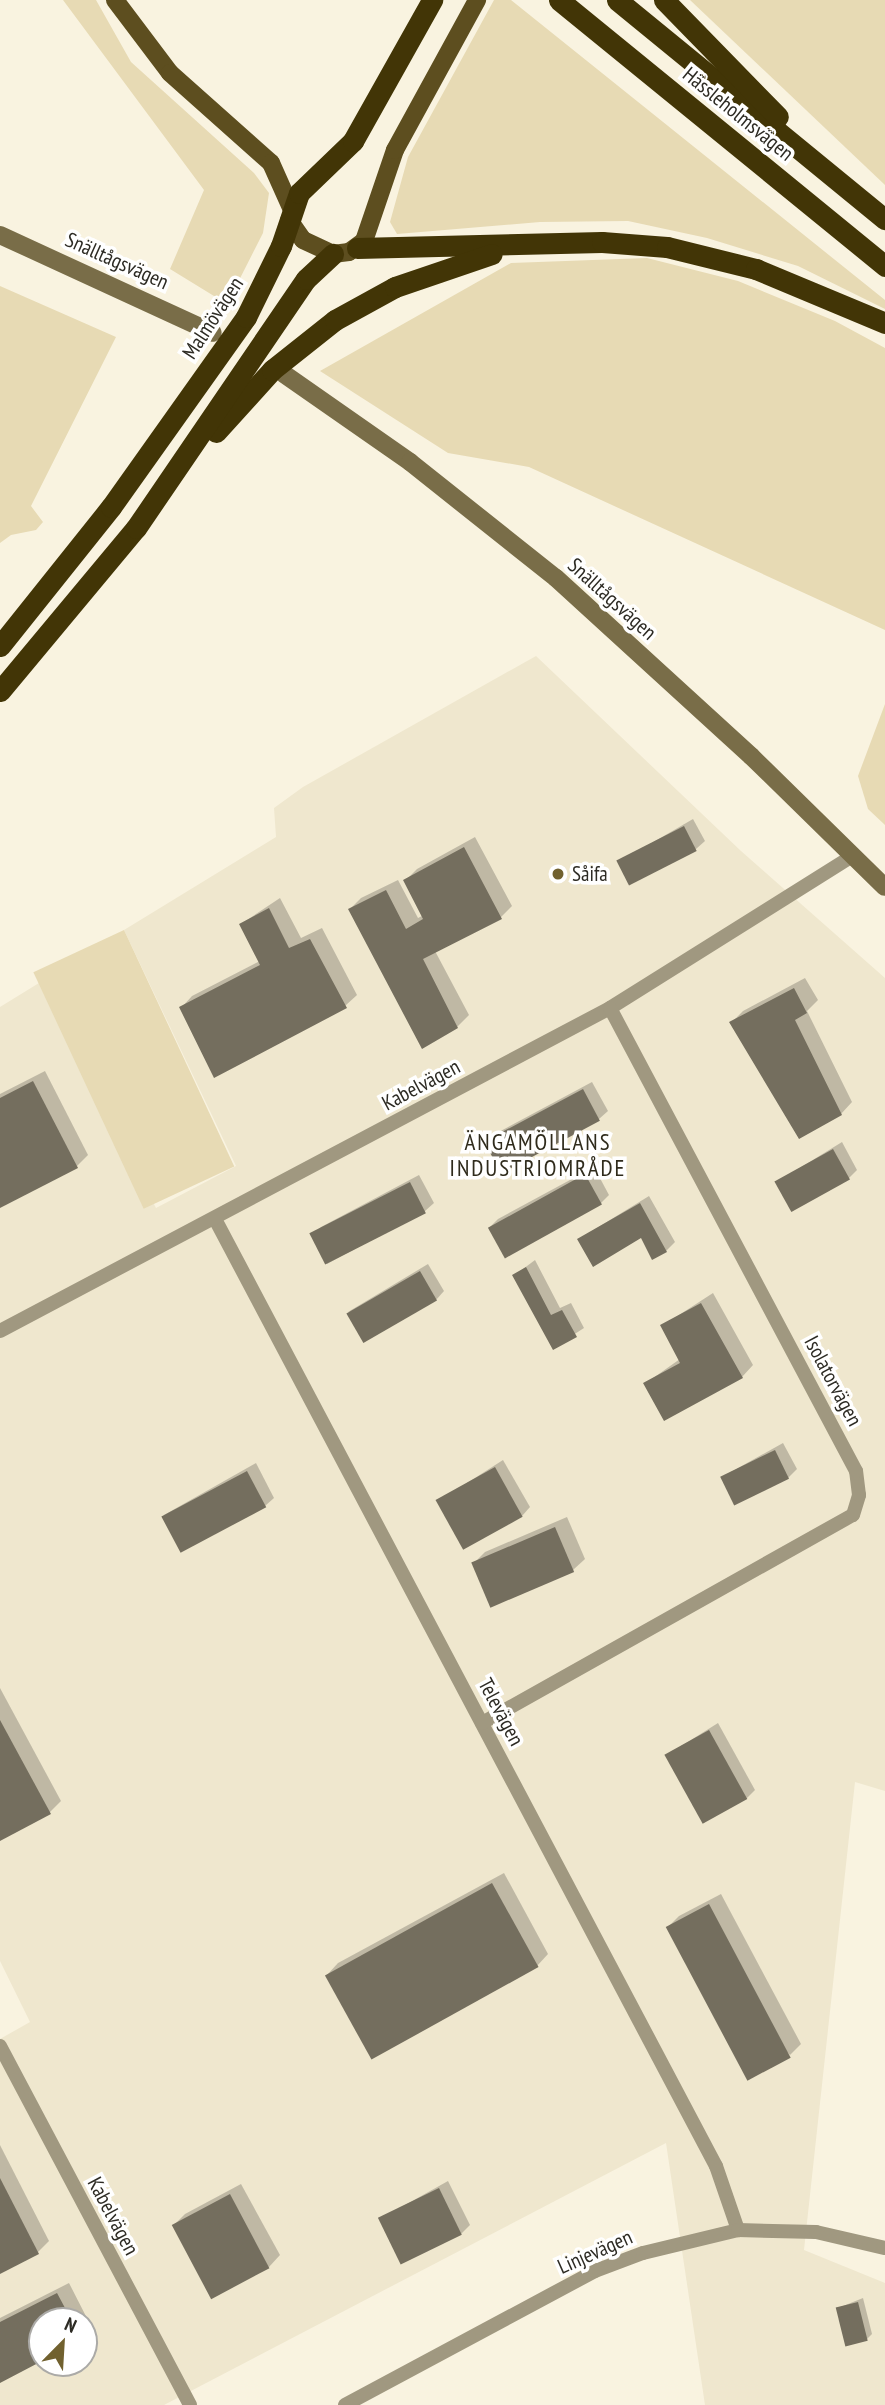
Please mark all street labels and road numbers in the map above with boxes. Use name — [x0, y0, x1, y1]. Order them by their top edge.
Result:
street label: Hässleholmsvägen — [678, 62, 798, 166]
street label: Snälltågsvägen — [62, 227, 172, 295]
street label: Malmövägen — [177, 272, 249, 364]
street label: Snälltågsvägen — [563, 553, 661, 645]
street label: Kabelvägen — [378, 1054, 464, 1116]
street label: Isolatorvägen — [799, 1332, 867, 1430]
street label: Televägen — [473, 1674, 529, 1750]
street label: Kabelvägen — [82, 2173, 144, 2259]
street label: Linjevägen — [554, 2224, 636, 2280]

